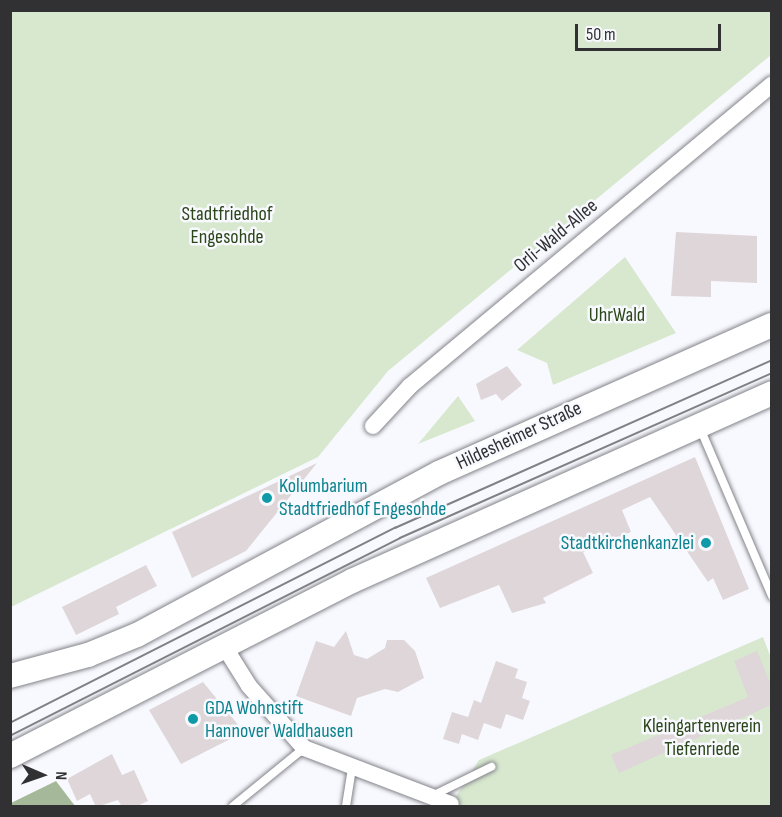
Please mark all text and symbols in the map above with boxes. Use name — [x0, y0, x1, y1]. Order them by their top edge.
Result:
scale bar — [578, 12, 724, 50]
text: 50 m — [586, 24, 616, 45]
street label: Orli-Wald-Allee — [509, 194, 603, 278]
park label: Stadtfriedhof Engesohde — [182, 203, 272, 250]
park label: UhrWald — [589, 303, 645, 327]
street label: Hildesheimer Straße — [453, 396, 585, 476]
place label: Kolumbarium Stadtfriedhof Engesohde — [279, 474, 446, 521]
marker: Kolumbarium Stadtfriedhof Engesohde — [260, 491, 274, 505]
place label: Stadtkirchenkanzlei — [561, 531, 694, 555]
marker: Stadtkirchenkanzlei — [699, 536, 713, 550]
place label: GDA Wohnstift Hannover Waldhausen — [205, 696, 353, 743]
marker: GDA Wohnstift Hannover Waldhausen — [186, 712, 200, 726]
park label: Kleingartenverein Tiefenriede — [643, 715, 761, 762]
north arrow — [12, 745, 72, 805]
text: N — [51, 771, 70, 780]

